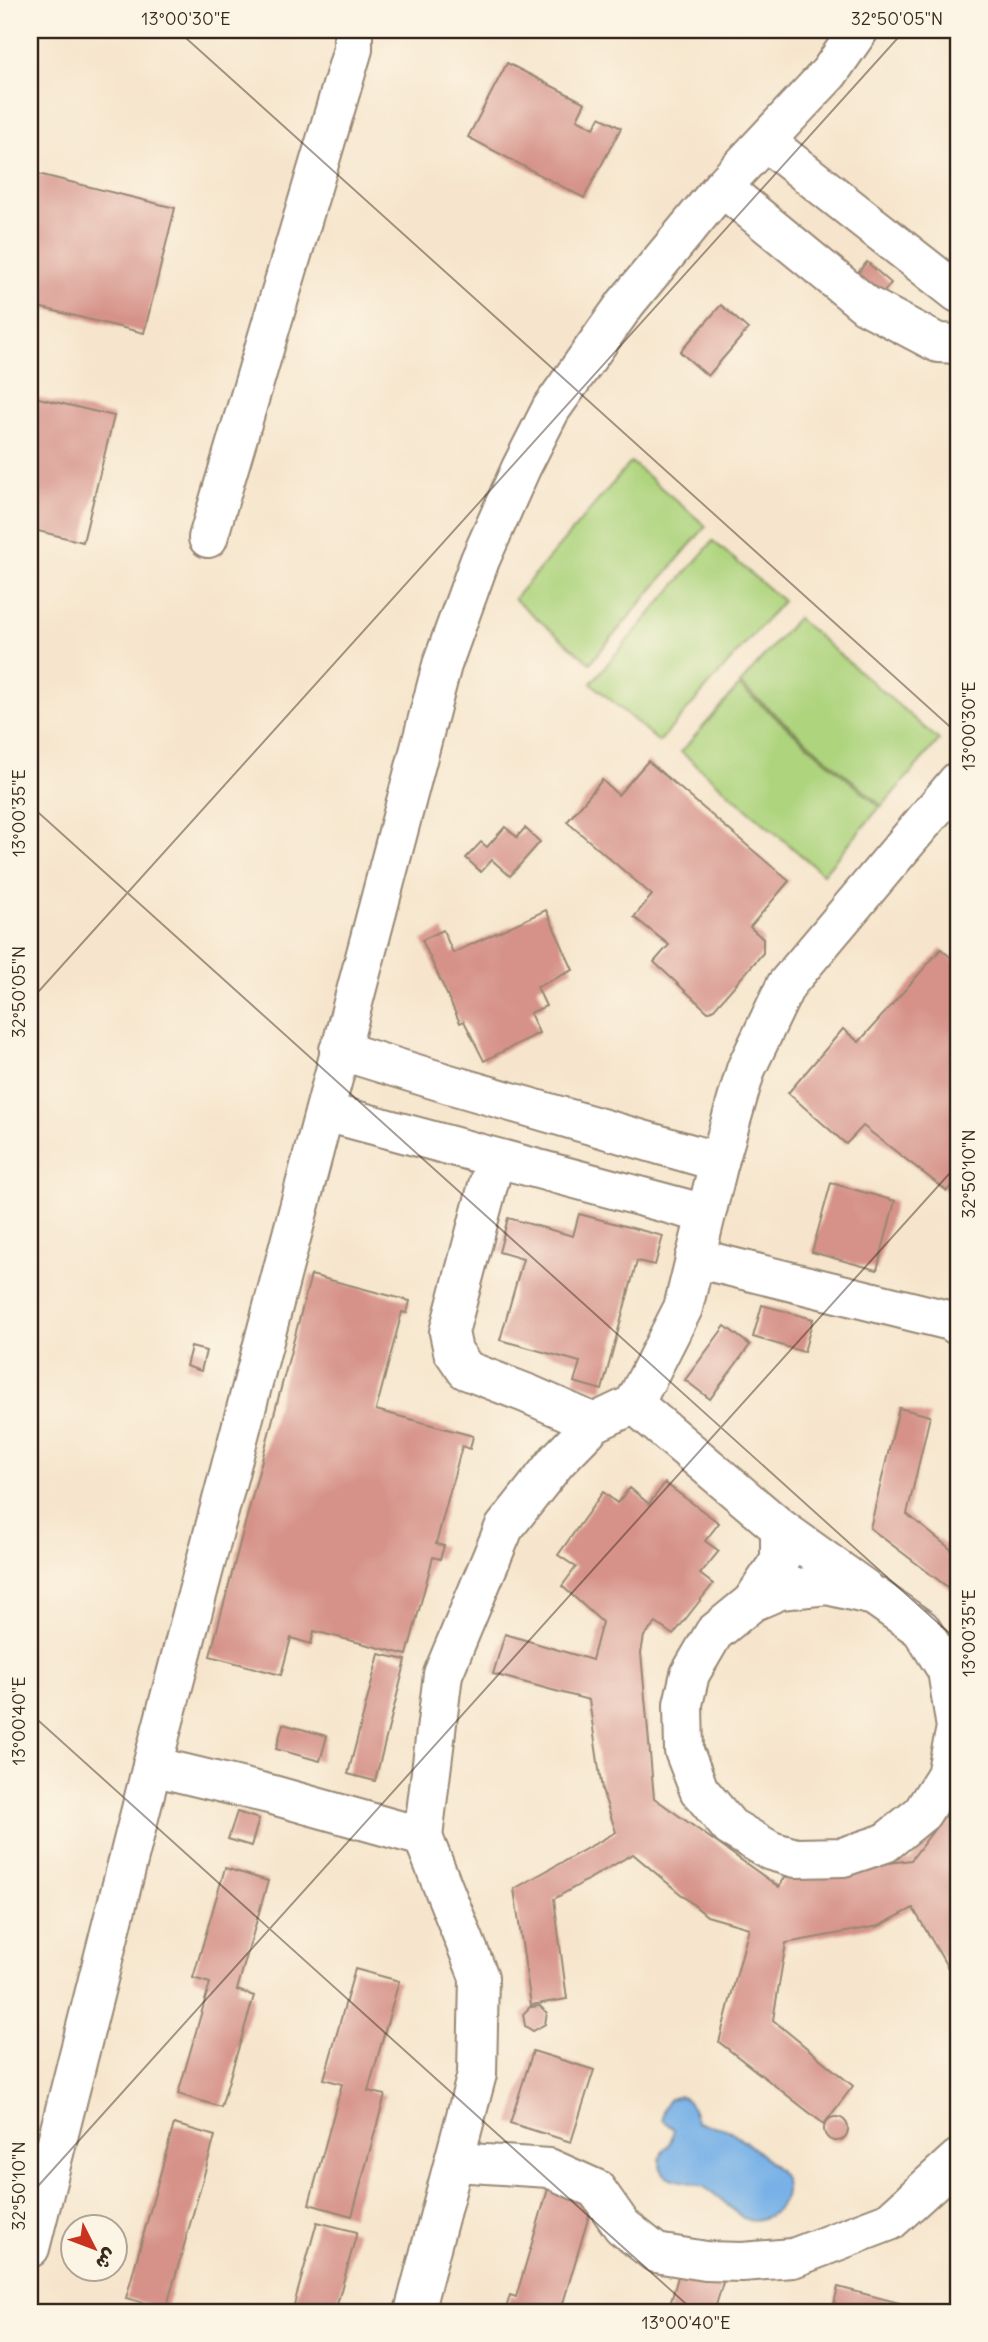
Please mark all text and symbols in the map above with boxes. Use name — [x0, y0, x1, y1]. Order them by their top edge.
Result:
text: 13°00'30"E — [141, 7, 231, 30]
text: 32°50'05"N — [851, 7, 943, 30]
text: 13°00'30"E — [957, 681, 980, 771]
text: 13°00'35"E — [7, 769, 30, 857]
text: 32°50'05"N — [7, 946, 30, 1038]
text: 32°50'10"N — [957, 1129, 980, 1219]
text: 13°00'35"E — [957, 1589, 980, 1677]
text: 13°00'40"E — [7, 1677, 30, 1765]
text: 32°50'10"N — [7, 2141, 30, 2231]
north arrow — [60, 2212, 130, 2282]
text: ش — [91, 2244, 123, 2275]
text: 13°00'40"E — [642, 2311, 730, 2334]

